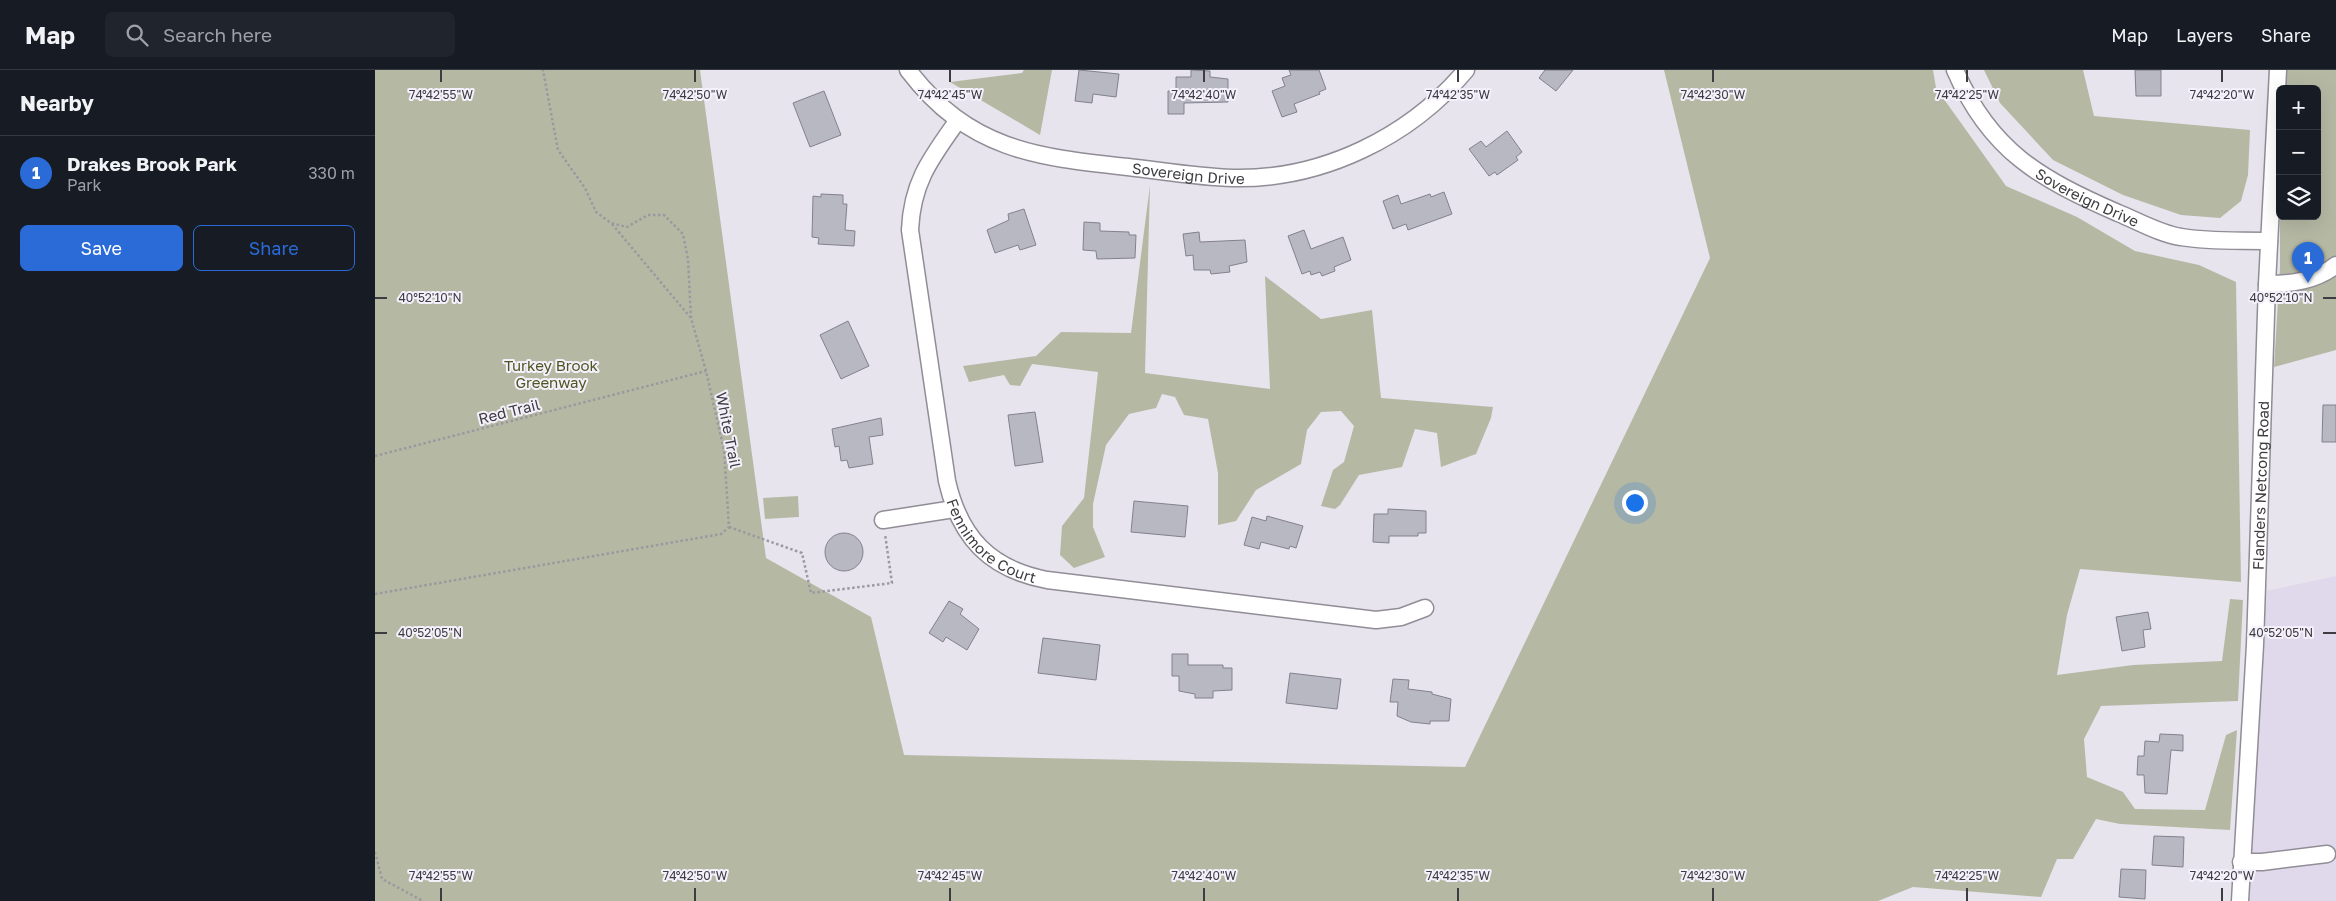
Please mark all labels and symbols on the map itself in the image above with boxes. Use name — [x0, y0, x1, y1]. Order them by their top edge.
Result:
text: 74°42'55"W — [409, 87, 473, 102]
text: 74°42'50"W — [663, 87, 728, 102]
text: 74°42'45"W — [918, 87, 983, 102]
text: 74°42'40"W — [1172, 87, 1237, 102]
text: 74°42'35"W — [1426, 87, 1490, 102]
text: 74°42'30"W — [1681, 87, 1746, 102]
text: 74°42'25"W — [1935, 87, 1999, 102]
text: 74°42'20"W — [2190, 87, 2255, 102]
street label: Sovereign Drive — [1131, 159, 1245, 187]
street label: Sovereign Drive — [2032, 164, 2142, 230]
pin: 1 — [2292, 242, 2324, 283]
text: 40°52'10"N — [398, 290, 462, 305]
text: 40°52'10"N — [2249, 290, 2313, 305]
park label: Turkey Brook Greenway — [504, 356, 598, 391]
street label: White Trail — [713, 390, 745, 470]
street label: Red Trail — [476, 395, 542, 427]
street label: Flanders Netcong Road — [2248, 401, 2272, 570]
your location — [1622, 490, 1648, 516]
street label: Fennimore Court — [943, 496, 1038, 586]
text: 40°52'05"N — [398, 625, 462, 640]
text: 40°52'05"N — [2249, 625, 2313, 640]
text: 74°42'55"W — [409, 868, 473, 883]
text: 74°42'50"W — [663, 868, 728, 883]
text: 74°42'45"W — [918, 868, 983, 883]
text: 74°42'40"W — [1172, 868, 1237, 883]
text: 74°42'35"W — [1426, 868, 1490, 883]
text: 74°42'30"W — [1681, 868, 1746, 883]
text: 74°42'25"W — [1935, 868, 1999, 883]
text: 74°42'20"W — [2190, 868, 2255, 883]

